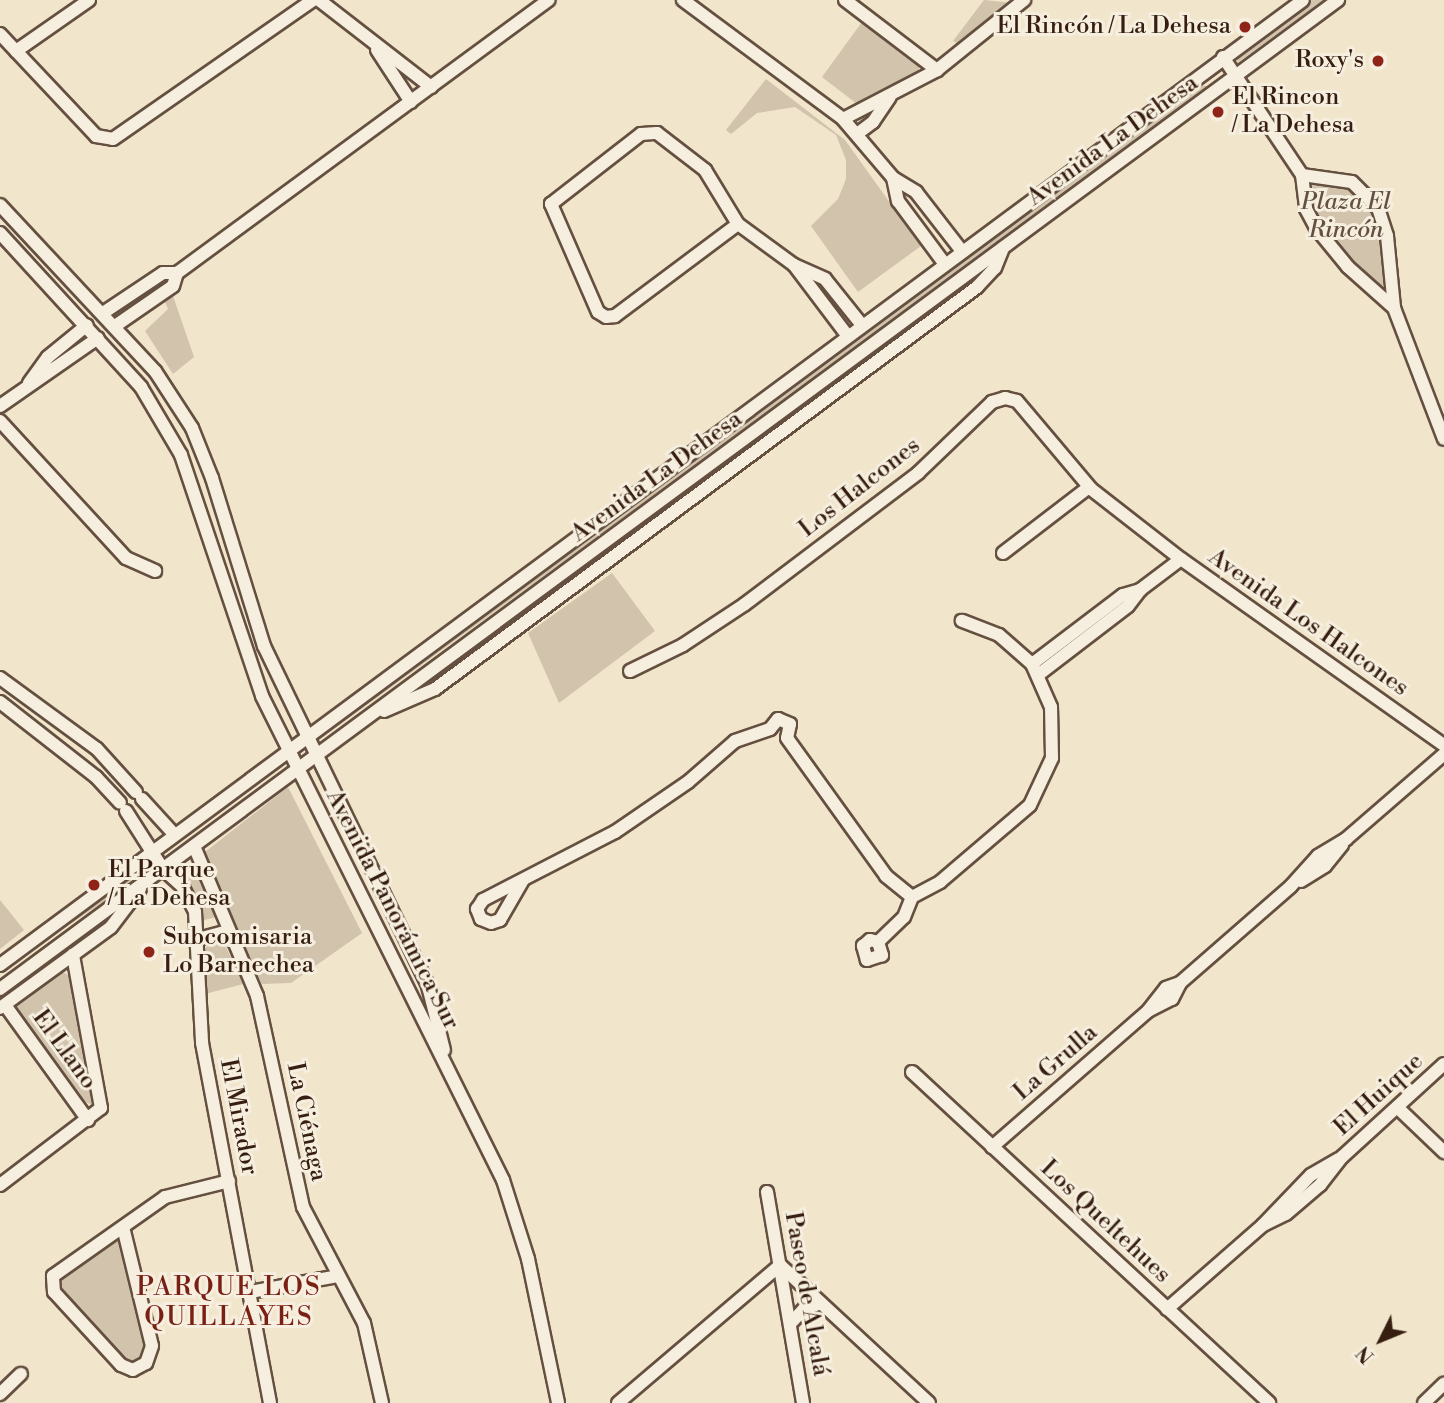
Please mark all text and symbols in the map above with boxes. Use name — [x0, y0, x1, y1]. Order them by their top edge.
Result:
place label: El Rincón / La Dehesa — [996, 13, 1231, 41]
marker: El Rincón / La Dehesa — [1237, 19, 1253, 35]
place label: Roxy's — [1295, 47, 1364, 75]
marker: Roxy's — [1370, 53, 1386, 69]
street label: Avenida La Dehesa — [1022, 69, 1204, 213]
place label: El Rincon / La Dehesa — [1232, 84, 1354, 140]
marker: El Rincon / La Dehesa — [1210, 104, 1226, 120]
park label: Plaza El Rincón — [1301, 189, 1391, 245]
street label: Avenida La Dehesa — [566, 405, 748, 549]
street label: Los Halcones — [794, 432, 926, 544]
street label: Avenida Los Halcones — [1202, 543, 1414, 703]
street label: Avenida Panorámica Sur — [319, 785, 465, 1035]
place label: El Parque / La Dehesa — [108, 857, 230, 913]
marker: El Parque / La Dehesa — [86, 877, 102, 893]
place label: Subcomisaria Lo Barnechea — [163, 924, 314, 980]
marker: Subcomisaria Lo Barnechea — [141, 944, 157, 960]
street label: El Llano — [25, 1004, 103, 1096]
street label: La Grulla — [1008, 1019, 1104, 1107]
street label: El Huique — [1328, 1047, 1430, 1143]
street label: El Mirador — [213, 1056, 263, 1178]
street label: La Ciénaga — [279, 1060, 333, 1184]
street label: Los Queltehues — [1034, 1154, 1176, 1290]
street label: Paseo de Alcalá — [777, 1210, 835, 1378]
district label: PARQUE LOS QUILLAYES — [138, 1272, 320, 1334]
north arrow — [1346, 1305, 1416, 1375]
text: N — [1352, 1341, 1380, 1368]

